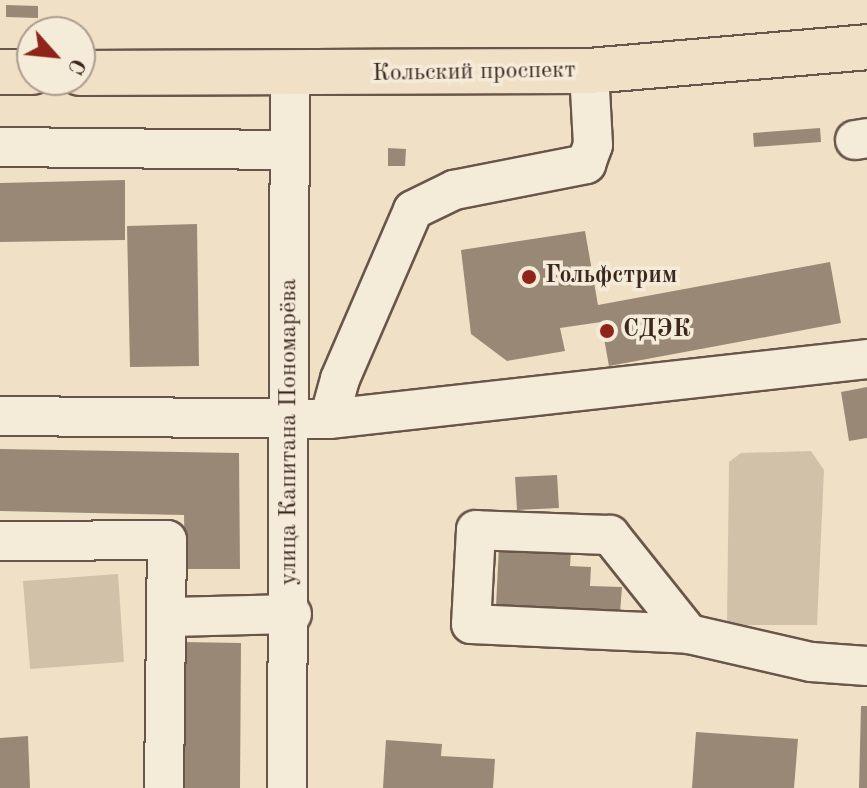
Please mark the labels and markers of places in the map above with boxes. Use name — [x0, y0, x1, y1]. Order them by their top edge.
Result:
place label: Гольфстрим — [545, 263, 677, 291]
marker: Гольфстрим — [520, 268, 538, 286]
place label: СДЭК — [623, 317, 690, 345]
marker: СДЭК — [598, 322, 616, 340]

